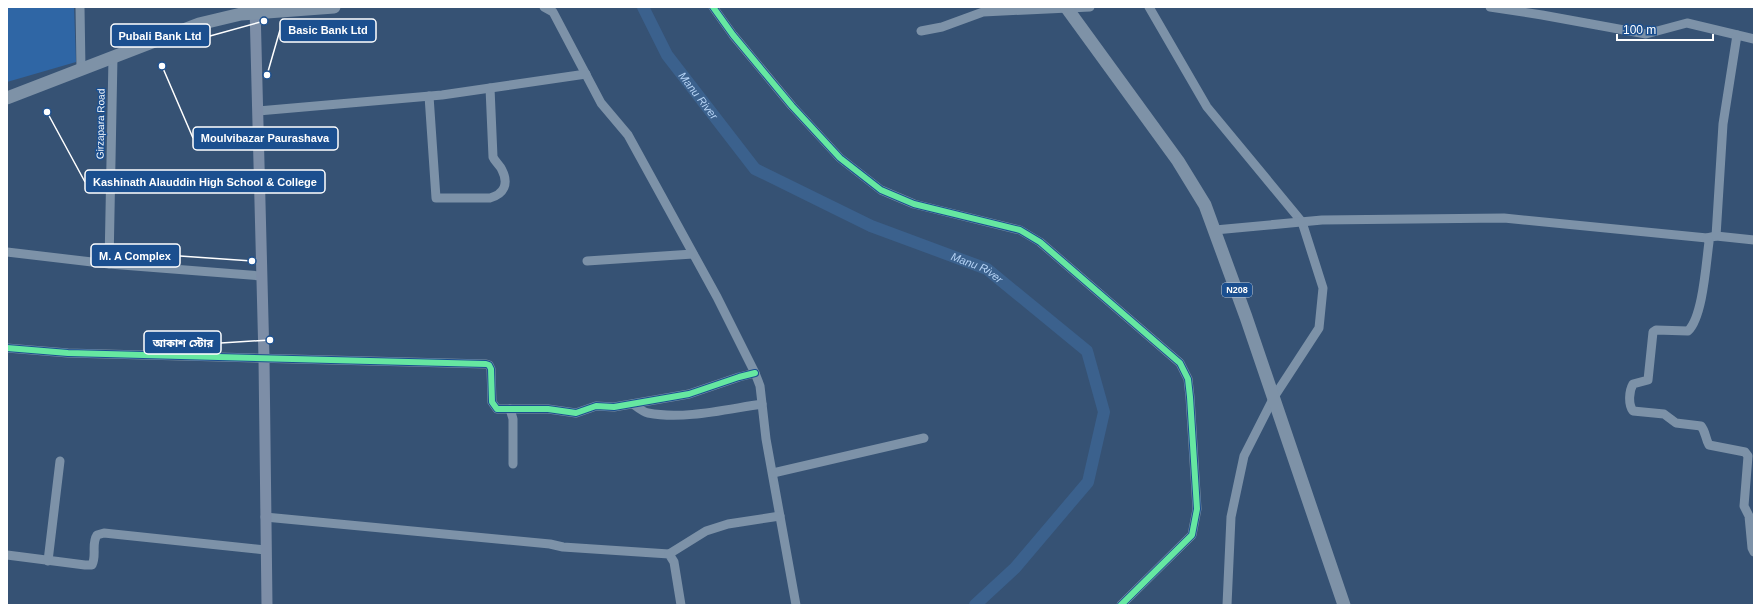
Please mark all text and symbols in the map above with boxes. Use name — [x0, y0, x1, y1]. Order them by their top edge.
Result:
scale bar — [1617, 16, 1713, 42]
callout: Basic Bank Ltd — [280, 19, 376, 42]
text: 100 m — [1623, 23, 1656, 37]
callout: Pubali Bank Ltd — [111, 24, 210, 47]
text: Basic Bank Ltd — [288, 24, 368, 36]
text: Pubali Bank Ltd — [118, 30, 202, 42]
water label: Manu River — [676, 70, 721, 123]
street label: Girzapara Road — [94, 89, 107, 159]
callout: Moulvibazar Paurashava — [193, 127, 338, 150]
text: Moulvibazar Paurashava — [201, 132, 330, 144]
callout: Kashinath Alauddin High School & College — [85, 170, 325, 193]
text: Kashinath Alauddin High School & College — [93, 176, 317, 188]
callout: M. A Complex — [91, 244, 180, 267]
text: M. A Complex — [99, 250, 172, 262]
water label: Manu River — [949, 250, 1006, 286]
road number: N208 — [1222, 283, 1252, 297]
callout: আকাশ স্টোর — [144, 331, 221, 354]
text: আকাশ স্টোর — [152, 337, 214, 349]

